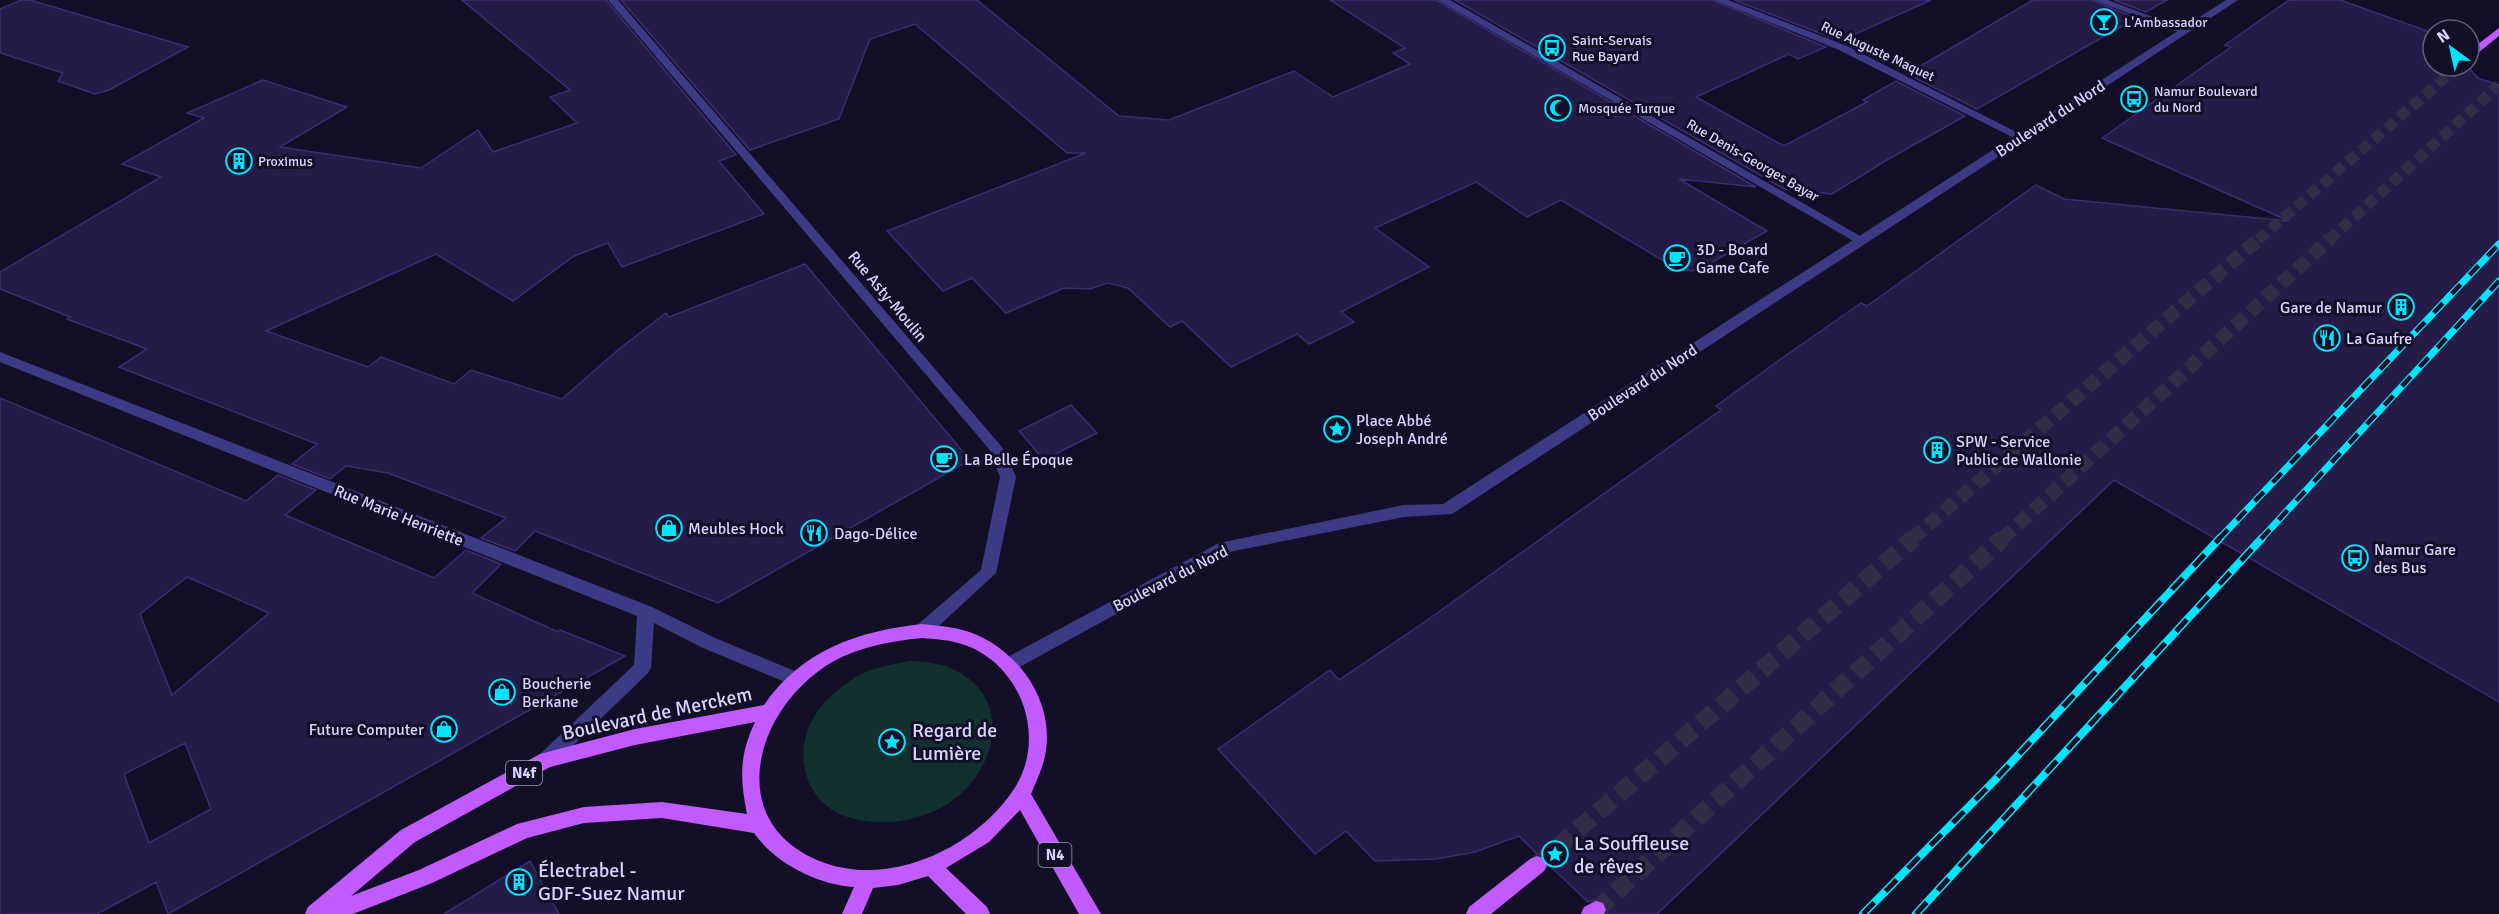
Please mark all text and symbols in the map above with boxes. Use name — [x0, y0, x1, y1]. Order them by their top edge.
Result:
bar icon: L'Ambassador — [2089, 7, 2119, 37]
place label: L'Ambassador — [2124, 14, 2208, 31]
street label: Rue Auguste Maquet — [1818, 18, 1937, 85]
north arrow — [2421, 18, 2481, 78]
text: N — [2433, 25, 2453, 48]
place label: Saint-Servais Rue Bayard — [1572, 32, 1652, 65]
bus stop icon: Saint-Servais Rue Bayard — [1537, 33, 1567, 63]
street label: Boulevard du Nord — [1992, 76, 2109, 162]
place label: Namur Boulevard du Nord — [2154, 83, 2258, 116]
bus stop icon: Namur Boulevard du Nord — [2119, 84, 2149, 114]
mosque icon: Mosquée Turque — [1543, 93, 1573, 123]
place label: Mosquée Turque — [1578, 100, 1675, 117]
street label: Rue Denis-Georges Bayar — [1683, 116, 1823, 206]
building icon: Proximus — [224, 146, 254, 176]
place label: Proximus — [258, 153, 313, 170]
place label: 3D - Board Game Cafe — [1696, 240, 1770, 278]
cafe icon: 3D - Board Game Cafe — [1662, 243, 1692, 273]
street label: Rue Asty-Moulin — [843, 247, 931, 346]
building icon: Gare de Namur — [2386, 292, 2416, 322]
place label: Gare de Namur — [2280, 298, 2382, 318]
restaurant icon: La Gaufre — [2312, 323, 2342, 353]
place label: La Gaufre — [2346, 329, 2412, 349]
street label: Boulevard du Nord — [1584, 340, 1701, 426]
place label: Place Abbé Joseph André — [1356, 411, 1448, 449]
place icon: Place Abbé Joseph André — [1322, 414, 1352, 444]
place label: SPW - Service Public de Wallonie — [1956, 432, 2082, 470]
building icon: SPW - Service Public de Wallonie — [1922, 435, 1952, 465]
cafe icon: La Belle Époque — [929, 444, 959, 474]
place label: La Belle Époque — [964, 450, 1073, 470]
street label: Rue Marie Henriette — [331, 481, 466, 551]
shop icon: Meubles Hock — [654, 513, 684, 543]
restaurant icon: Dago-Délice — [799, 518, 829, 548]
place label: Meubles Hock — [688, 519, 784, 539]
place label: Dago-Délice — [834, 524, 917, 544]
place label: Namur Gare des Bus — [2374, 540, 2456, 578]
street label: Boulevard du Nord — [1110, 541, 1231, 616]
bus stop icon: Namur Gare des Bus — [2340, 543, 2370, 573]
place label: Boucherie Berkane — [522, 674, 591, 712]
shop icon: Boucherie Berkane — [487, 677, 517, 707]
street label: Boulevard de Merckem — [560, 681, 754, 746]
shop icon: Future Computer — [429, 714, 459, 744]
place label: Regard de Lumière — [912, 718, 997, 766]
place label: Future Computer — [309, 720, 424, 740]
place icon: Regard de Lumière — [877, 727, 907, 757]
road number: N4f — [506, 761, 542, 785]
place label: La Souffleuse de rêves — [1574, 831, 1689, 879]
place icon: La Souffleuse de rêves — [1540, 839, 1570, 869]
road number: N4 — [1038, 843, 1072, 867]
place label: Électrabel - GDF-Suez Namur — [538, 858, 685, 906]
building icon: Électrabel - GDF-Suez Namur — [504, 867, 534, 897]

